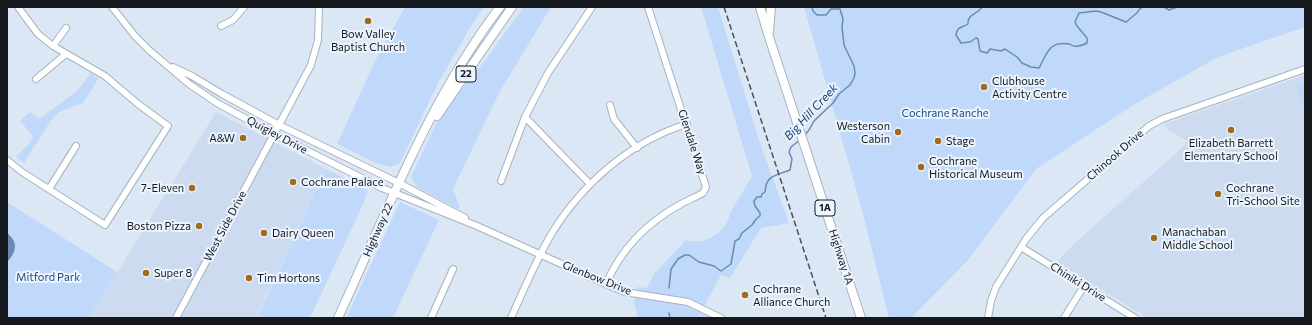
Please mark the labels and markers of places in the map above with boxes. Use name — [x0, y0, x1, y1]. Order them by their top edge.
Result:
marker: Bow Valley Baptist Church — [363, 16, 373, 26]
place label: Bow Valley Baptist Church — [331, 27, 405, 53]
place label: Clubhouse Activity Centre — [992, 74, 1067, 100]
marker: Clubhouse Activity Centre — [979, 82, 989, 92]
place label: Westerson Cabin — [836, 119, 890, 145]
marker: Elizabeth Barrett Elementary School — [1226, 125, 1236, 135]
marker: Westerson Cabin — [893, 127, 903, 137]
place label: A&W — [209, 131, 235, 145]
marker: A&W — [238, 133, 248, 143]
place label: Stage — [946, 134, 974, 148]
marker: Stage — [933, 136, 943, 146]
place label: Elizabeth Barrett Elementary School — [1184, 136, 1278, 162]
place label: Cochrane Historical Museum — [929, 154, 1023, 180]
marker: Cochrane Historical Museum — [916, 162, 926, 172]
place label: Cochrane Palace — [301, 175, 384, 189]
marker: Cochrane Palace — [288, 177, 298, 187]
place label: 7-Eleven — [141, 181, 184, 195]
place label: Cochrane Tri-School Site — [1226, 181, 1300, 207]
marker: 7-Eleven — [187, 183, 197, 193]
marker: Cochrane Tri-School Site — [1213, 189, 1223, 199]
place label: Boston Pizza — [127, 219, 191, 233]
marker: Boston Pizza — [194, 221, 204, 231]
place label: Manachaban Middle School — [1162, 225, 1233, 251]
place label: Dairy Queen — [272, 226, 334, 240]
marker: Dairy Queen — [259, 228, 269, 238]
marker: Manachaban Middle School — [1149, 233, 1159, 243]
place label: Super 8 — [154, 266, 192, 280]
marker: Super 8 — [141, 268, 151, 278]
place label: Tim Hortons — [257, 271, 320, 285]
marker: Tim Hortons — [244, 273, 254, 283]
place label: Cochrane Alliance Church — [753, 282, 830, 308]
marker: Cochrane Alliance Church — [740, 290, 750, 300]

